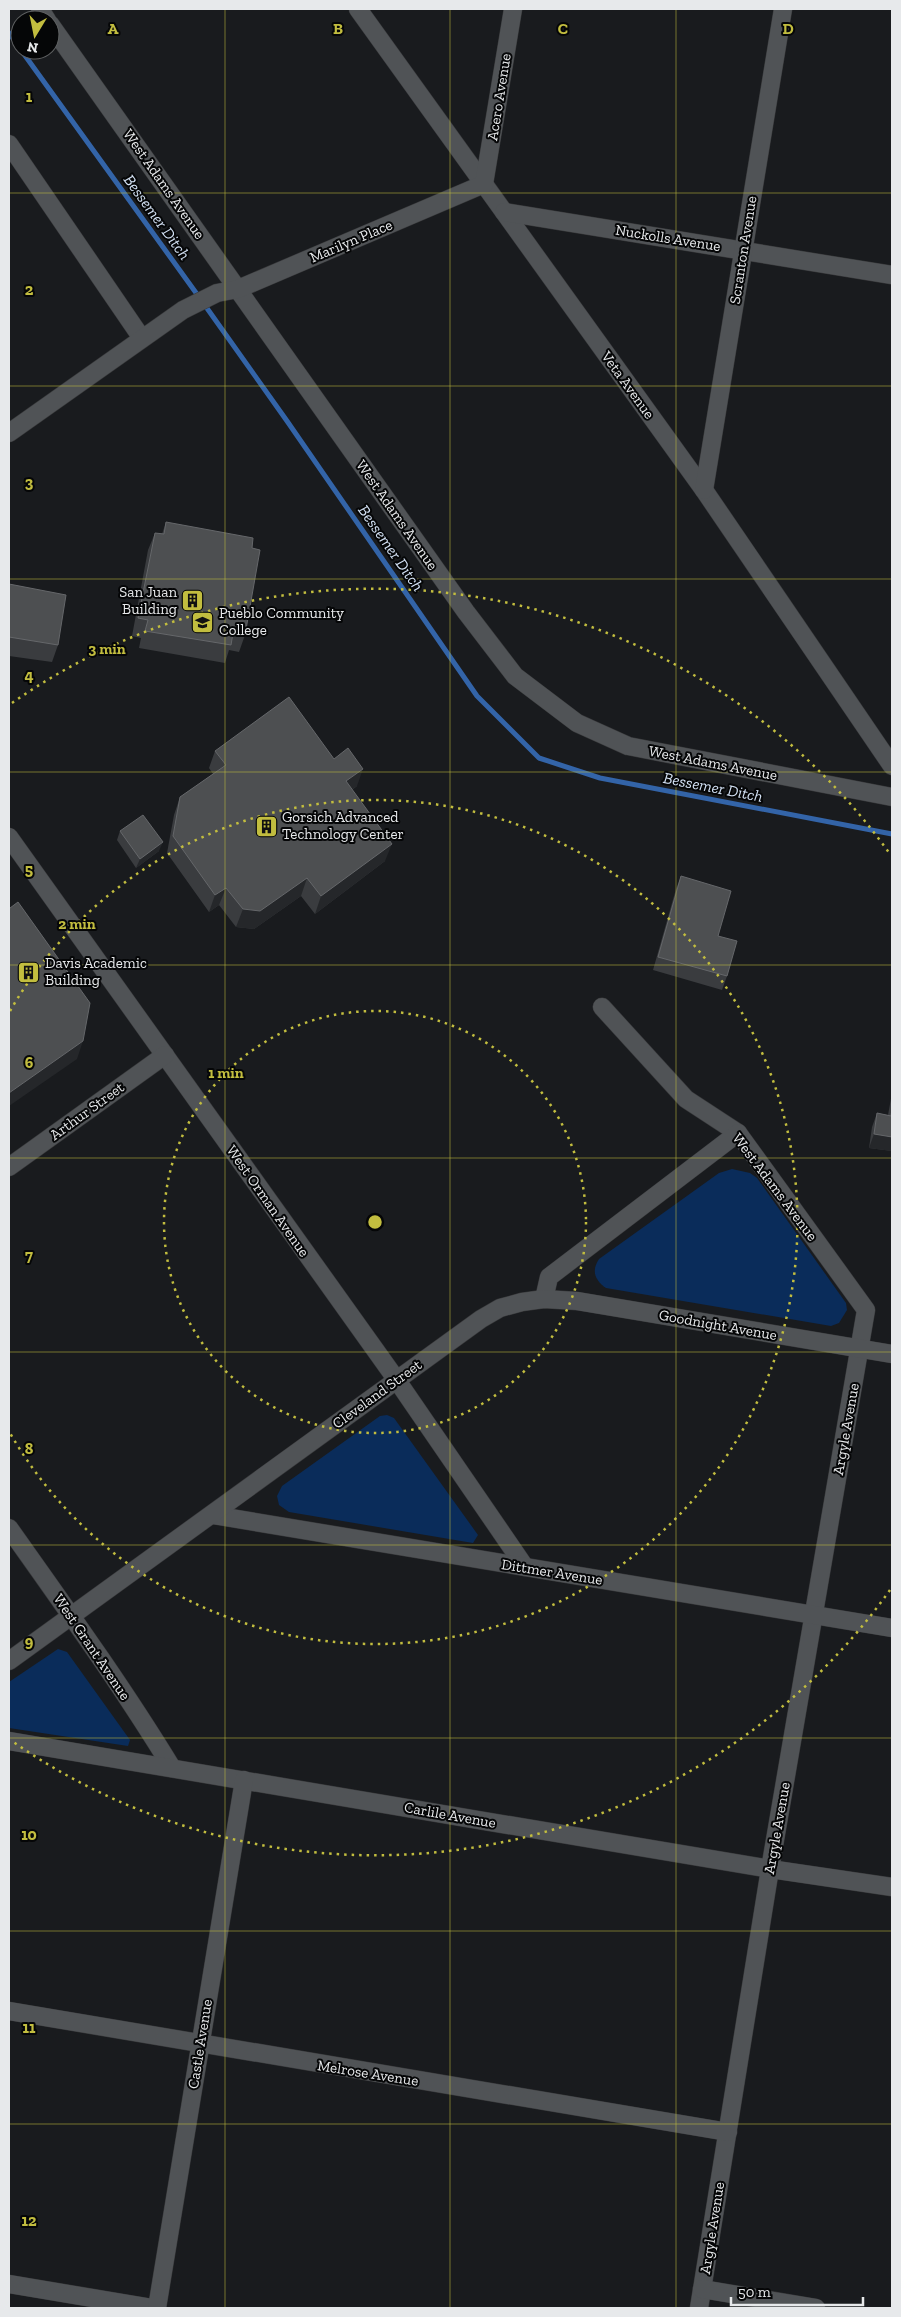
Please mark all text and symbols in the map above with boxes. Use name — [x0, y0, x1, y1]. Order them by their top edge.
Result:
north arrow — [10, 10, 60, 60]
text: A — [108, 19, 119, 38]
text: B — [333, 19, 343, 38]
text: C — [558, 19, 568, 38]
text: D — [782, 19, 794, 38]
text: N — [26, 38, 40, 57]
street label: Acero Avenue — [483, 52, 515, 142]
text: 1 — [26, 87, 33, 106]
street label: West Adams Avenue — [119, 125, 209, 243]
water label: Bessemer Ditch — [120, 171, 194, 263]
street label: Scranton Avenue — [726, 195, 760, 305]
street label: Marilyn Place — [307, 215, 395, 267]
street label: Nuckolls Avenue — [614, 221, 722, 255]
text: 2 — [25, 280, 34, 299]
street label: Veta Avenue — [597, 347, 659, 422]
street label: West Adams Avenue — [352, 456, 442, 574]
text: 3 — [25, 473, 34, 492]
water label: Bessemer Ditch — [354, 501, 428, 595]
place label: San Juan Building — [119, 583, 177, 618]
building icon: San Juan Building — [181, 589, 205, 613]
place label: Pueblo Community College — [219, 604, 344, 639]
school or university icon: Pueblo Community College — [191, 610, 215, 634]
text: 3 min — [88, 640, 126, 658]
text: 4 — [24, 666, 34, 685]
street label: West Adams Avenue — [647, 742, 779, 784]
water label: Bessemer Ditch — [662, 768, 764, 806]
place label: Gorsich Advanced Technology Center — [282, 808, 404, 843]
building icon: Gorsich Advanced Technology Center — [254, 814, 278, 838]
text: 5 — [25, 860, 33, 879]
text: 2 min — [58, 915, 96, 933]
place label: Davis Academic Building — [45, 954, 147, 989]
building icon: Davis Academic Building — [17, 960, 41, 984]
text: 6 — [25, 1053, 34, 1072]
text: 1 min — [208, 1064, 244, 1082]
street label: Arthur Street — [46, 1078, 128, 1144]
street label: West Adams Avenue — [729, 1129, 821, 1245]
street label: West Orman Avenue — [223, 1142, 313, 1260]
centre of rings — [366, 1213, 384, 1231]
text: 7 — [25, 1246, 33, 1265]
street label: Goodnight Avenue — [658, 1306, 778, 1344]
street label: Cleveland Street — [329, 1355, 425, 1432]
street label: Argyle Avenue — [829, 1382, 863, 1476]
text: 8 — [25, 1439, 34, 1458]
street label: Dittmer Avenue — [500, 1555, 604, 1589]
street label: West Grant Avenue — [50, 1590, 134, 1704]
text: 9 — [25, 1632, 34, 1651]
street label: Argyle Avenue — [760, 1781, 794, 1875]
street label: Carlile Avenue — [403, 1798, 497, 1832]
text: 10 — [21, 1825, 37, 1844]
street label: Castle Avenue — [184, 1998, 216, 2090]
text: 11 — [23, 2018, 36, 2037]
street label: Melrose Avenue — [316, 2056, 420, 2090]
street label: Argyle Avenue — [696, 2181, 728, 2275]
text: 12 — [21, 2211, 37, 2230]
scale bar — [731, 2274, 864, 2306]
text: 50 m — [738, 2283, 771, 2301]

